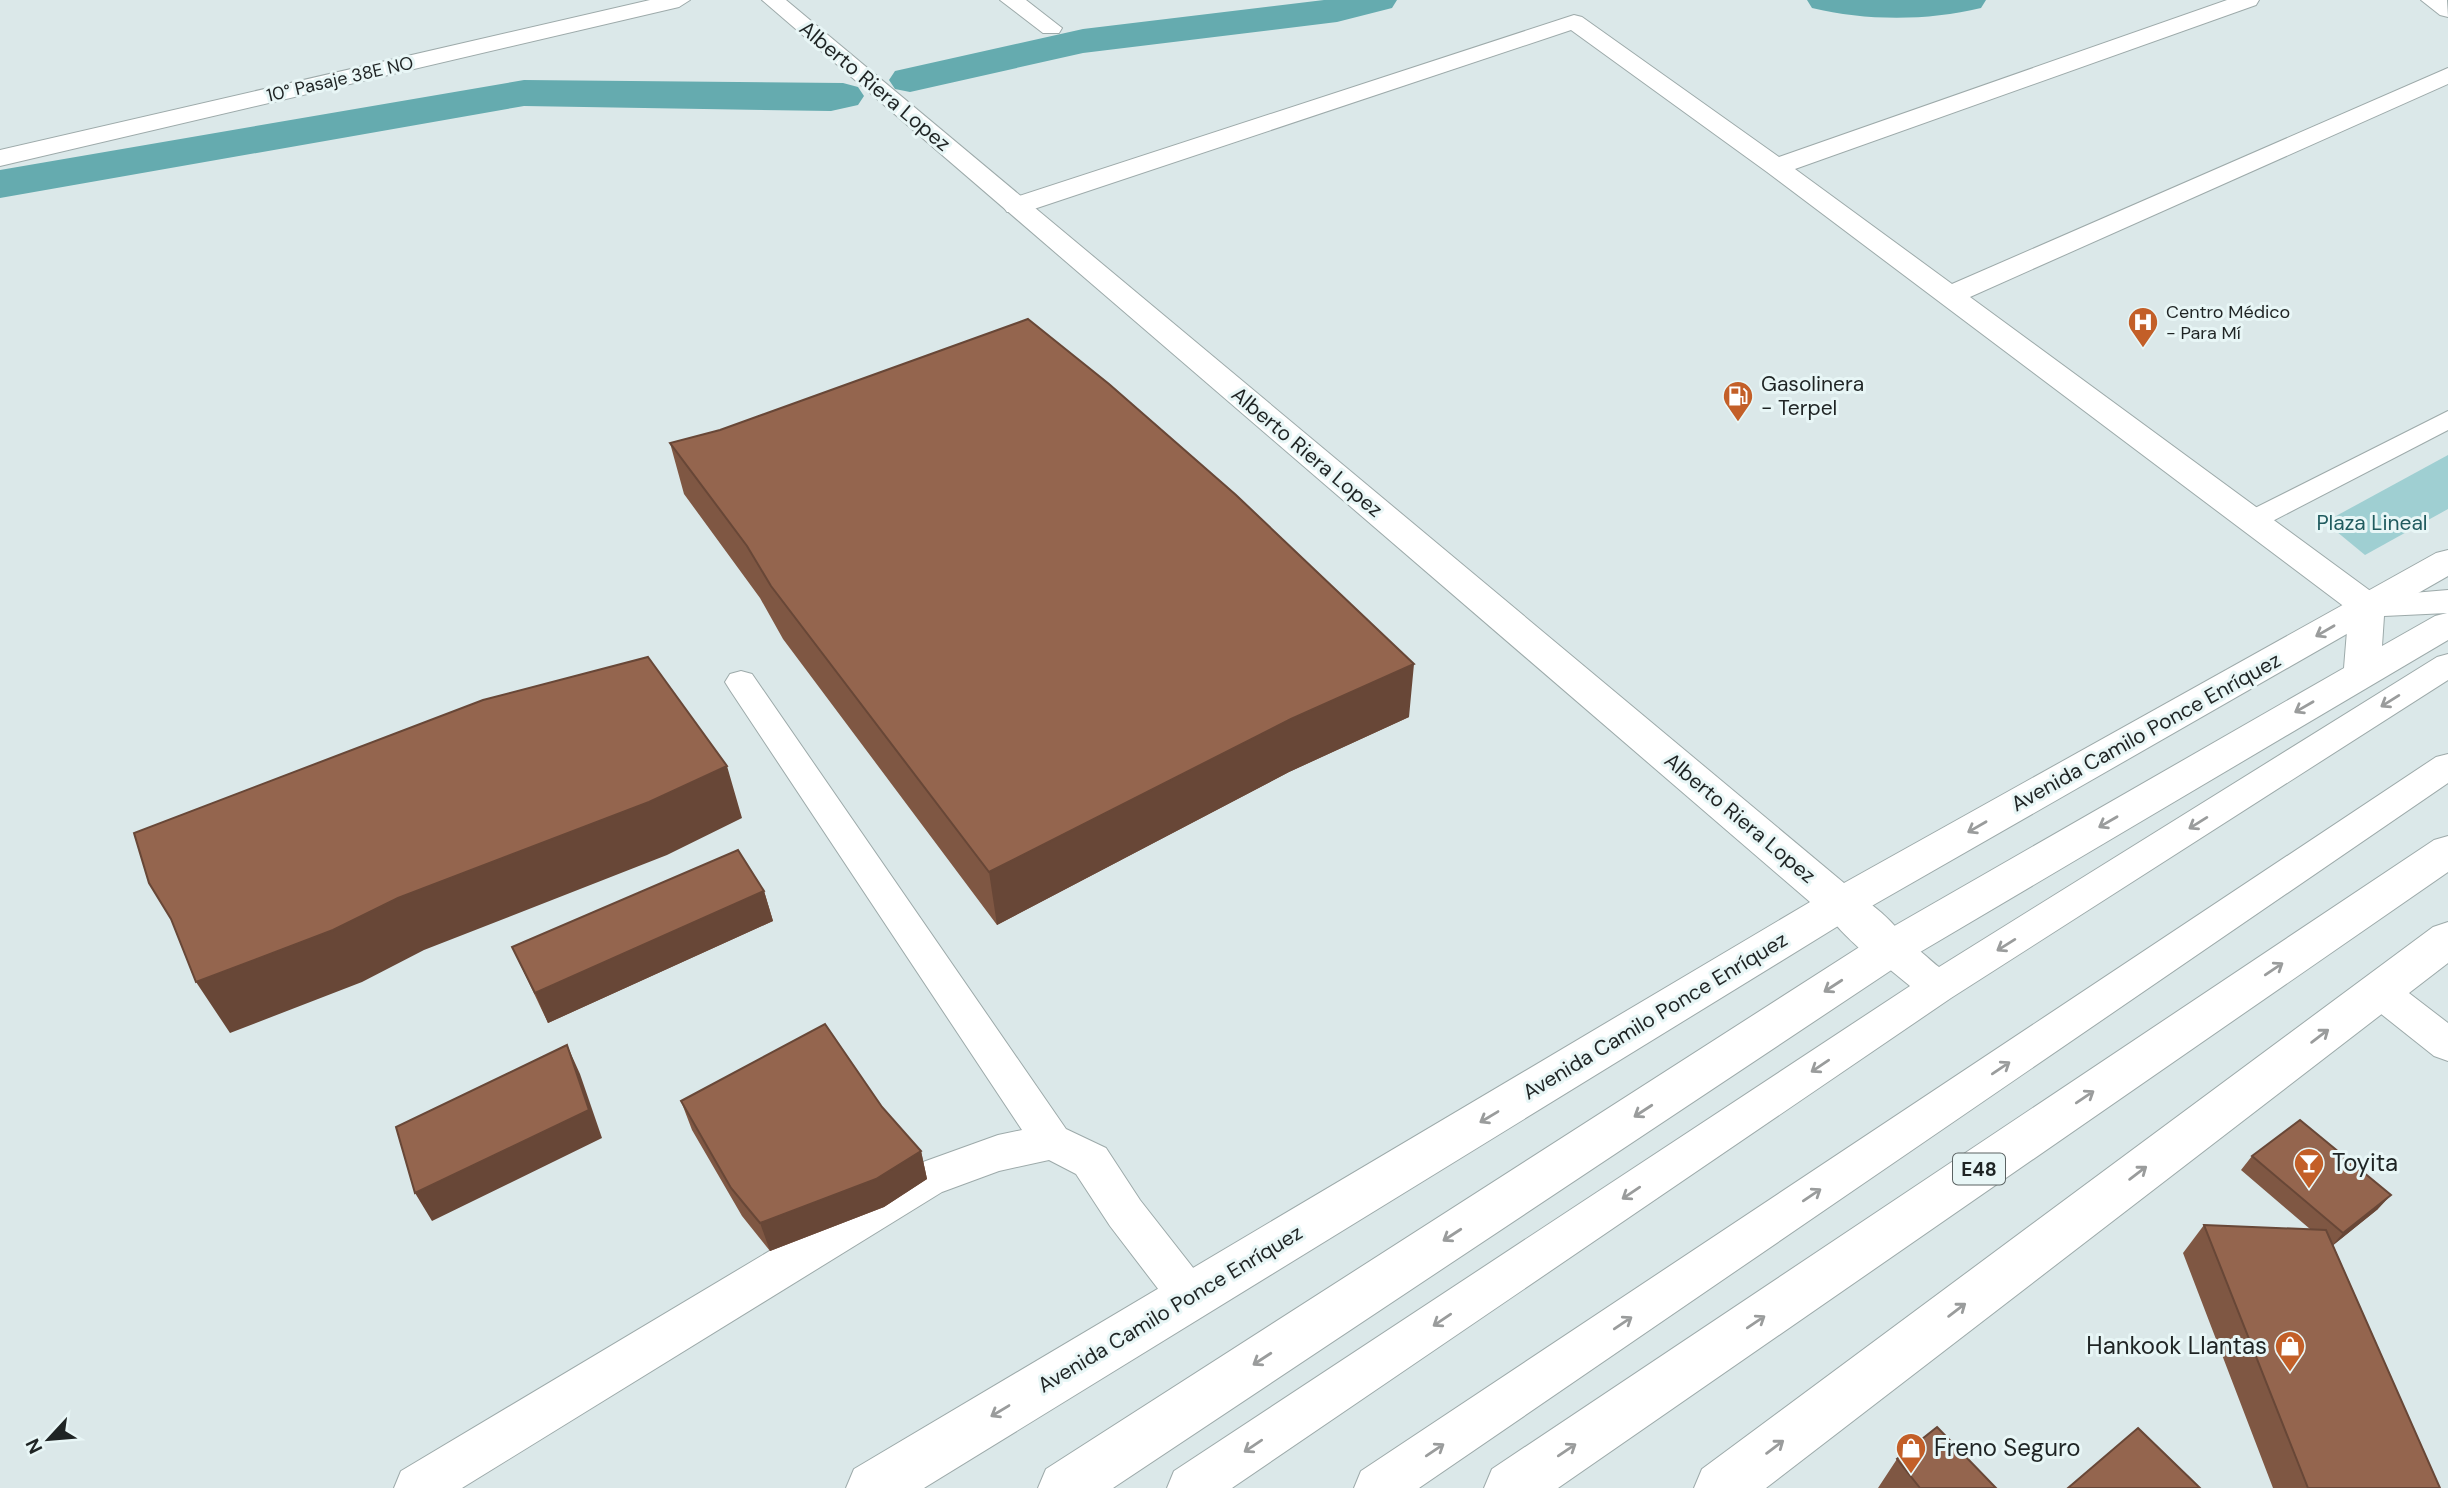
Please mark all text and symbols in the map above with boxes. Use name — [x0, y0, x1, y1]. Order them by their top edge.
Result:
street label: Alberto Riera Lopez — [793, 14, 957, 158]
street label: 10° Pasaje 38E NO — [264, 50, 416, 108]
place label: Centro Médico - Para Mí — [2166, 300, 2290, 345]
hospital icon: Centro Médico - Para Mí — [2126, 305, 2160, 349]
place label: Gasolinera - Terpel — [1761, 370, 1864, 422]
fuel station icon: Gasolinera - Terpel — [1721, 379, 1755, 423]
street label: Alberto Riera Lopez — [1225, 380, 1389, 524]
park label: Plaza Lineal — [2316, 509, 2428, 537]
one-way arrow — [2315, 624, 2335, 638]
street label: Avenida Camilo Ponce Enríquez — [2006, 646, 2286, 818]
one-way arrow — [2381, 695, 2401, 709]
one-way arrow — [2294, 701, 2315, 714]
street label: Alberto Riera Lopez — [1658, 746, 1822, 890]
one-way arrow — [2098, 815, 2118, 829]
one-way arrow — [2189, 816, 2208, 830]
one-way arrow — [1967, 821, 1988, 834]
street label: Avenida Camilo Ponce Enríquez — [1517, 926, 1793, 1106]
one-way arrow — [1996, 938, 2016, 952]
one-way arrow — [2263, 962, 2283, 976]
one-way arrow — [1824, 979, 1843, 993]
one-way arrow — [2310, 1028, 2329, 1043]
one-way arrow — [1811, 1059, 1830, 1074]
one-way arrow — [1991, 1061, 2010, 1075]
one-way arrow — [2075, 1090, 2095, 1104]
one-way arrow — [1634, 1103, 1653, 1118]
one-way arrow — [1480, 1110, 1500, 1124]
bar icon: Toyita — [2292, 1146, 2326, 1190]
place label: Toyita — [2332, 1147, 2398, 1178]
road number: E48 — [1953, 1154, 2005, 1184]
one-way arrow — [2129, 1165, 2147, 1180]
one-way arrow — [1622, 1186, 1641, 1200]
one-way arrow — [1802, 1188, 1821, 1203]
street label: Avenida Camilo Ponce Enríquez — [1032, 1219, 1308, 1399]
one-way arrow — [1443, 1228, 1463, 1242]
one-way arrow — [1947, 1302, 1966, 1317]
one-way arrow — [1433, 1313, 1453, 1327]
one-way arrow — [1613, 1315, 1633, 1329]
one-way arrow — [1745, 1315, 1765, 1329]
shop icon: Hankook Llantas — [2273, 1329, 2307, 1373]
place label: Hankook Llantas — [2086, 1330, 2267, 1361]
one-way arrow — [1253, 1352, 1272, 1367]
north arrow — [14, 1404, 84, 1474]
one-way arrow — [991, 1405, 1011, 1419]
shop icon: Freno Seguro — [1894, 1431, 1928, 1475]
place label: Freno Seguro — [1934, 1432, 2081, 1463]
text: N — [20, 1435, 48, 1458]
one-way arrow — [1244, 1440, 1264, 1454]
one-way arrow — [1765, 1440, 1784, 1454]
one-way arrow — [1425, 1443, 1444, 1457]
one-way arrow — [1557, 1443, 1577, 1457]

